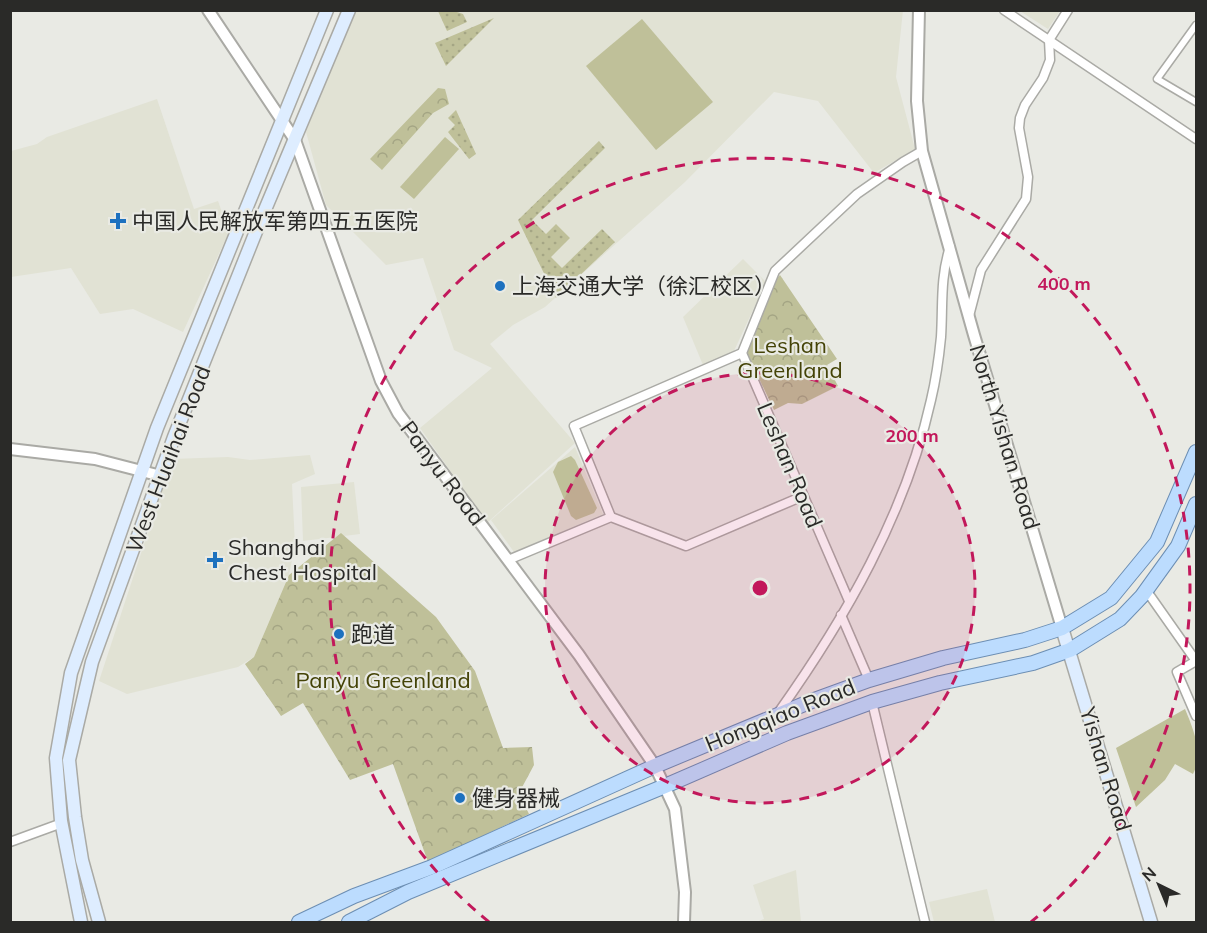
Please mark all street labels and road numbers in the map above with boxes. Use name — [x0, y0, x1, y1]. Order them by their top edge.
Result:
street label: North Yishan Road — [964, 341, 1046, 533]
street label: West Huaihai Road — [119, 361, 217, 557]
street label: Leshan Road — [751, 398, 829, 532]
street label: Panyu Road — [395, 415, 491, 531]
street label: Hongqiao Road — [701, 672, 859, 758]
street label: Yishan Road — [1074, 703, 1138, 834]

